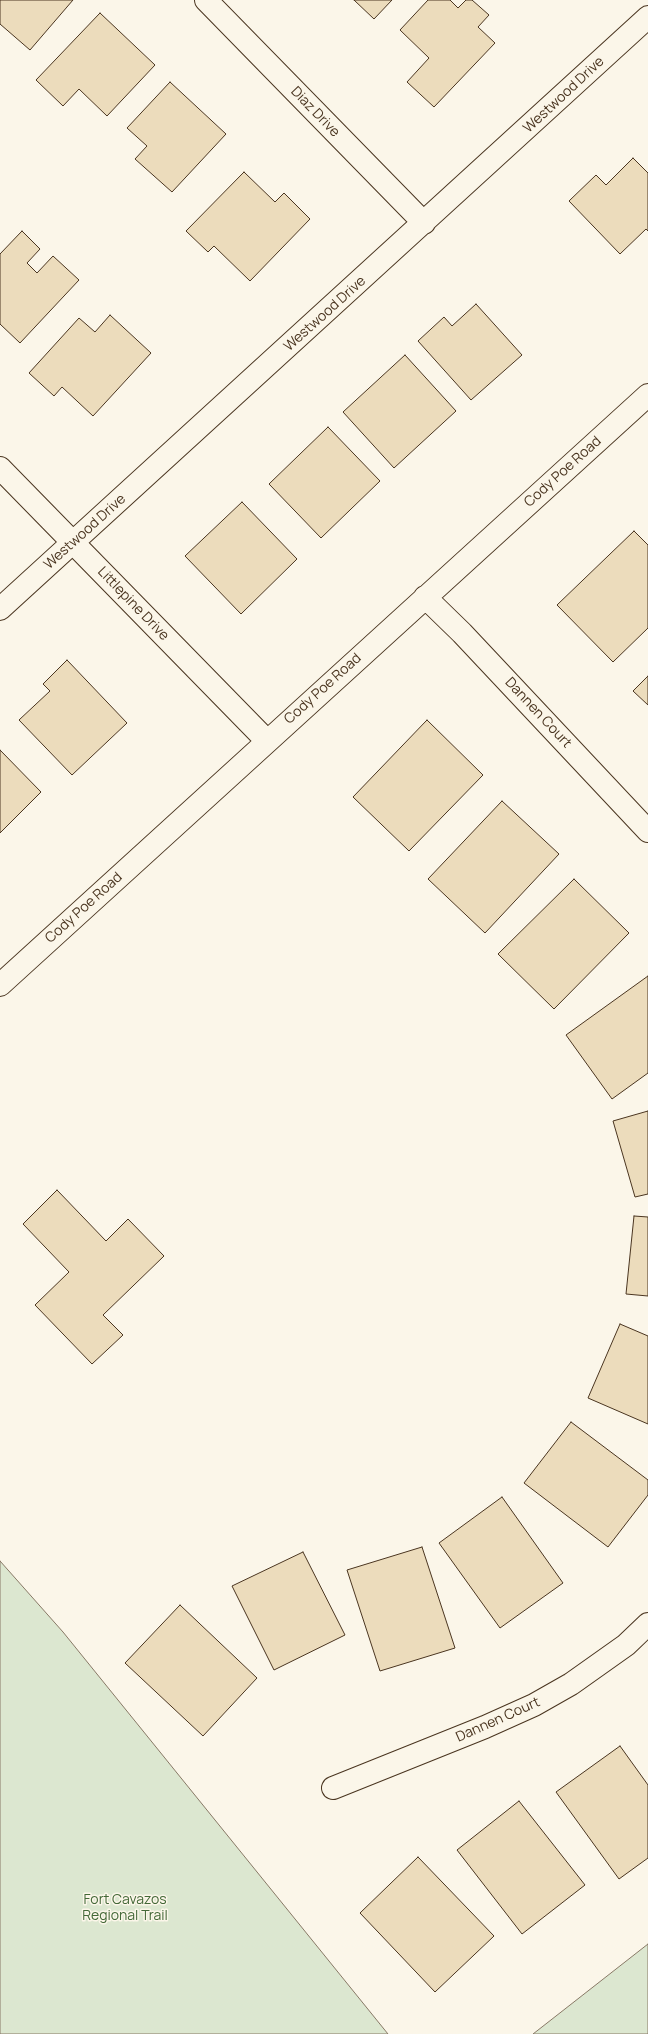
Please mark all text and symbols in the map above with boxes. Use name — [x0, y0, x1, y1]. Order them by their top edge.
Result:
street label: Westwood Drive — [520, 53, 608, 137]
street label: Diaz Drive — [287, 83, 343, 141]
street label: Westwood Drive — [281, 273, 369, 355]
street label: Cody Poe Road — [521, 433, 605, 511]
street label: Westwood Drive — [41, 491, 129, 573]
street label: Littlepine Drive — [94, 564, 172, 644]
street label: Cody Poe Road — [281, 650, 365, 728]
street label: Dannen Court — [501, 674, 575, 752]
street label: Cody Poe Road — [42, 869, 126, 947]
street label: Dannen Court — [453, 1694, 543, 1746]
park label: Fort Cavazos Regional Trail — [82, 1892, 168, 1924]

